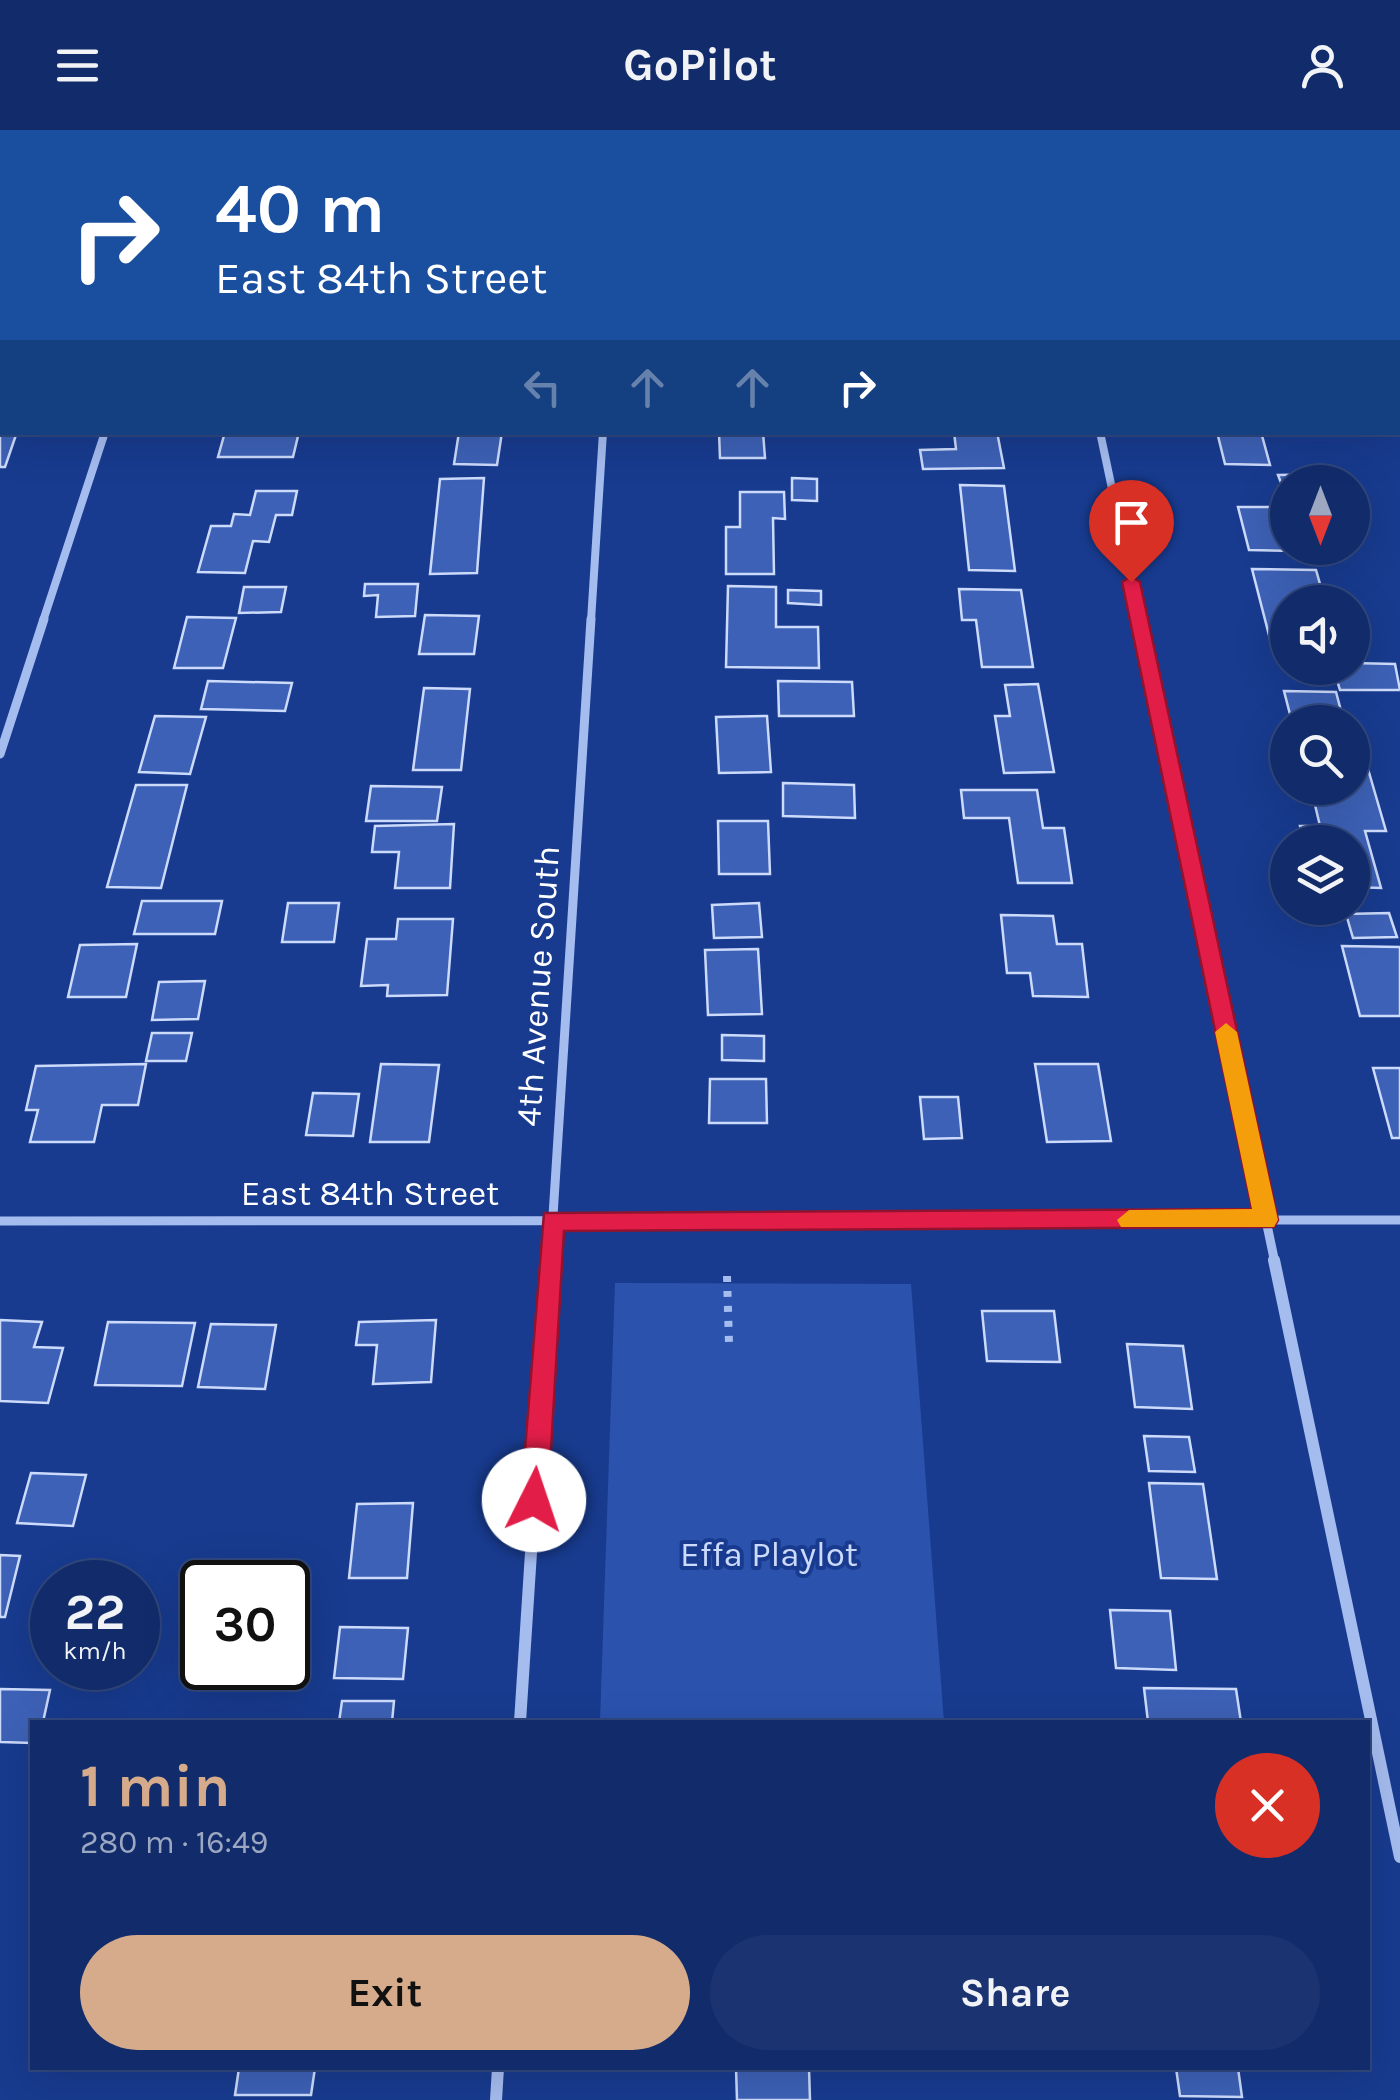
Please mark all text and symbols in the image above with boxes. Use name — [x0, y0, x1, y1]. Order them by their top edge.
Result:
icon: menu — [50, 38, 105, 93]
icon: person — [1295, 38, 1350, 93]
text: GoPilot — [623, 39, 777, 91]
text: 40 m — [215, 168, 385, 250]
icon: right — [50, 170, 180, 300]
text: East 84th Street — [215, 252, 547, 304]
icon: left — [515, 360, 570, 415]
icon: ahead — [620, 360, 675, 415]
icon: ahead — [725, 360, 780, 415]
icon: right — [830, 360, 885, 415]
north arrow — [1270, 465, 1370, 565]
map controls — [1270, 465, 1370, 925]
pin — [1089, 480, 1174, 583]
icon: arrive — [1104, 495, 1159, 550]
button: sound — [1270, 585, 1370, 685]
button: search — [1270, 705, 1370, 805]
button: layers — [1270, 825, 1370, 925]
street label: 4th Avenue South — [508, 844, 568, 1128]
street label: East 84th Street — [241, 1173, 499, 1214]
position arrow — [482, 1448, 586, 1552]
park label: Effa Playlot — [680, 1534, 858, 1575]
speed limit sign: 30 — [180, 1560, 310, 1690]
text: 22 — [65, 1583, 125, 1642]
text: km/h — [63, 1636, 127, 1665]
text: 1 min — [80, 1751, 231, 1821]
button: close — [1215, 1753, 1320, 1858]
text: 280 m · 16:49 — [80, 1824, 268, 1861]
button: Exit — [80, 1935, 690, 2050]
button: Share — [710, 1935, 1320, 2050]

